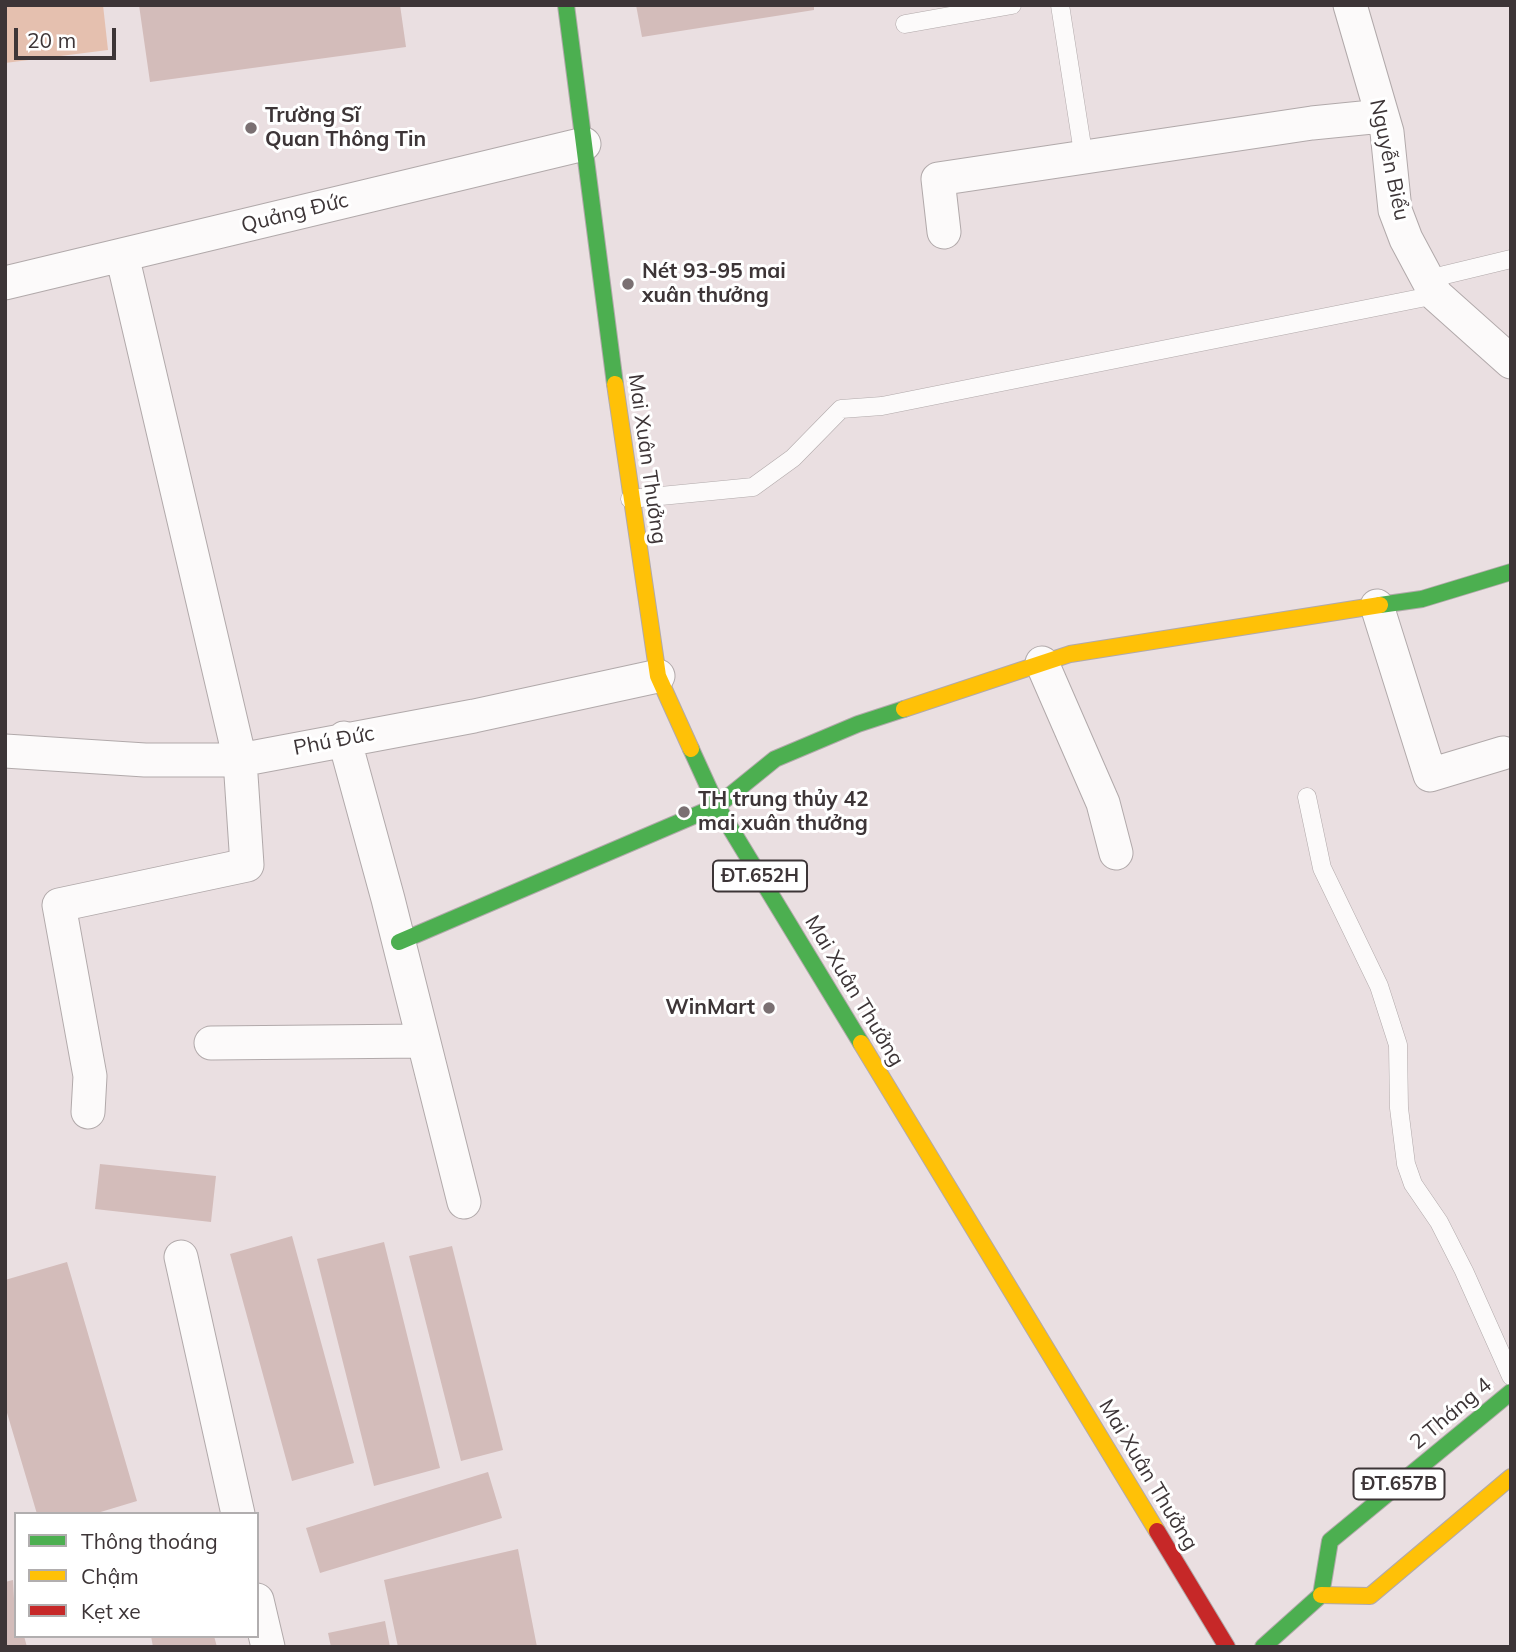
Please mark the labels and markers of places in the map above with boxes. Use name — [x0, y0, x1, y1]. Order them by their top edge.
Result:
place label: Trường Sĩ Quan Thông Tin — [265, 103, 426, 153]
marker: Trường Sĩ Quan Thông Tin — [243, 120, 259, 136]
place label: Nét 93-95 mai xuân thưởng — [642, 259, 786, 309]
marker: Nét 93-95 mai xuân thưởng — [620, 276, 636, 292]
place label: TH trung thủy 42 mai xuân thưởng — [698, 787, 869, 837]
marker: TH trung thủy 42 mai xuân thưởng — [676, 804, 692, 820]
place label: WinMart — [665, 995, 755, 1021]
marker: WinMart — [761, 1000, 777, 1016]

